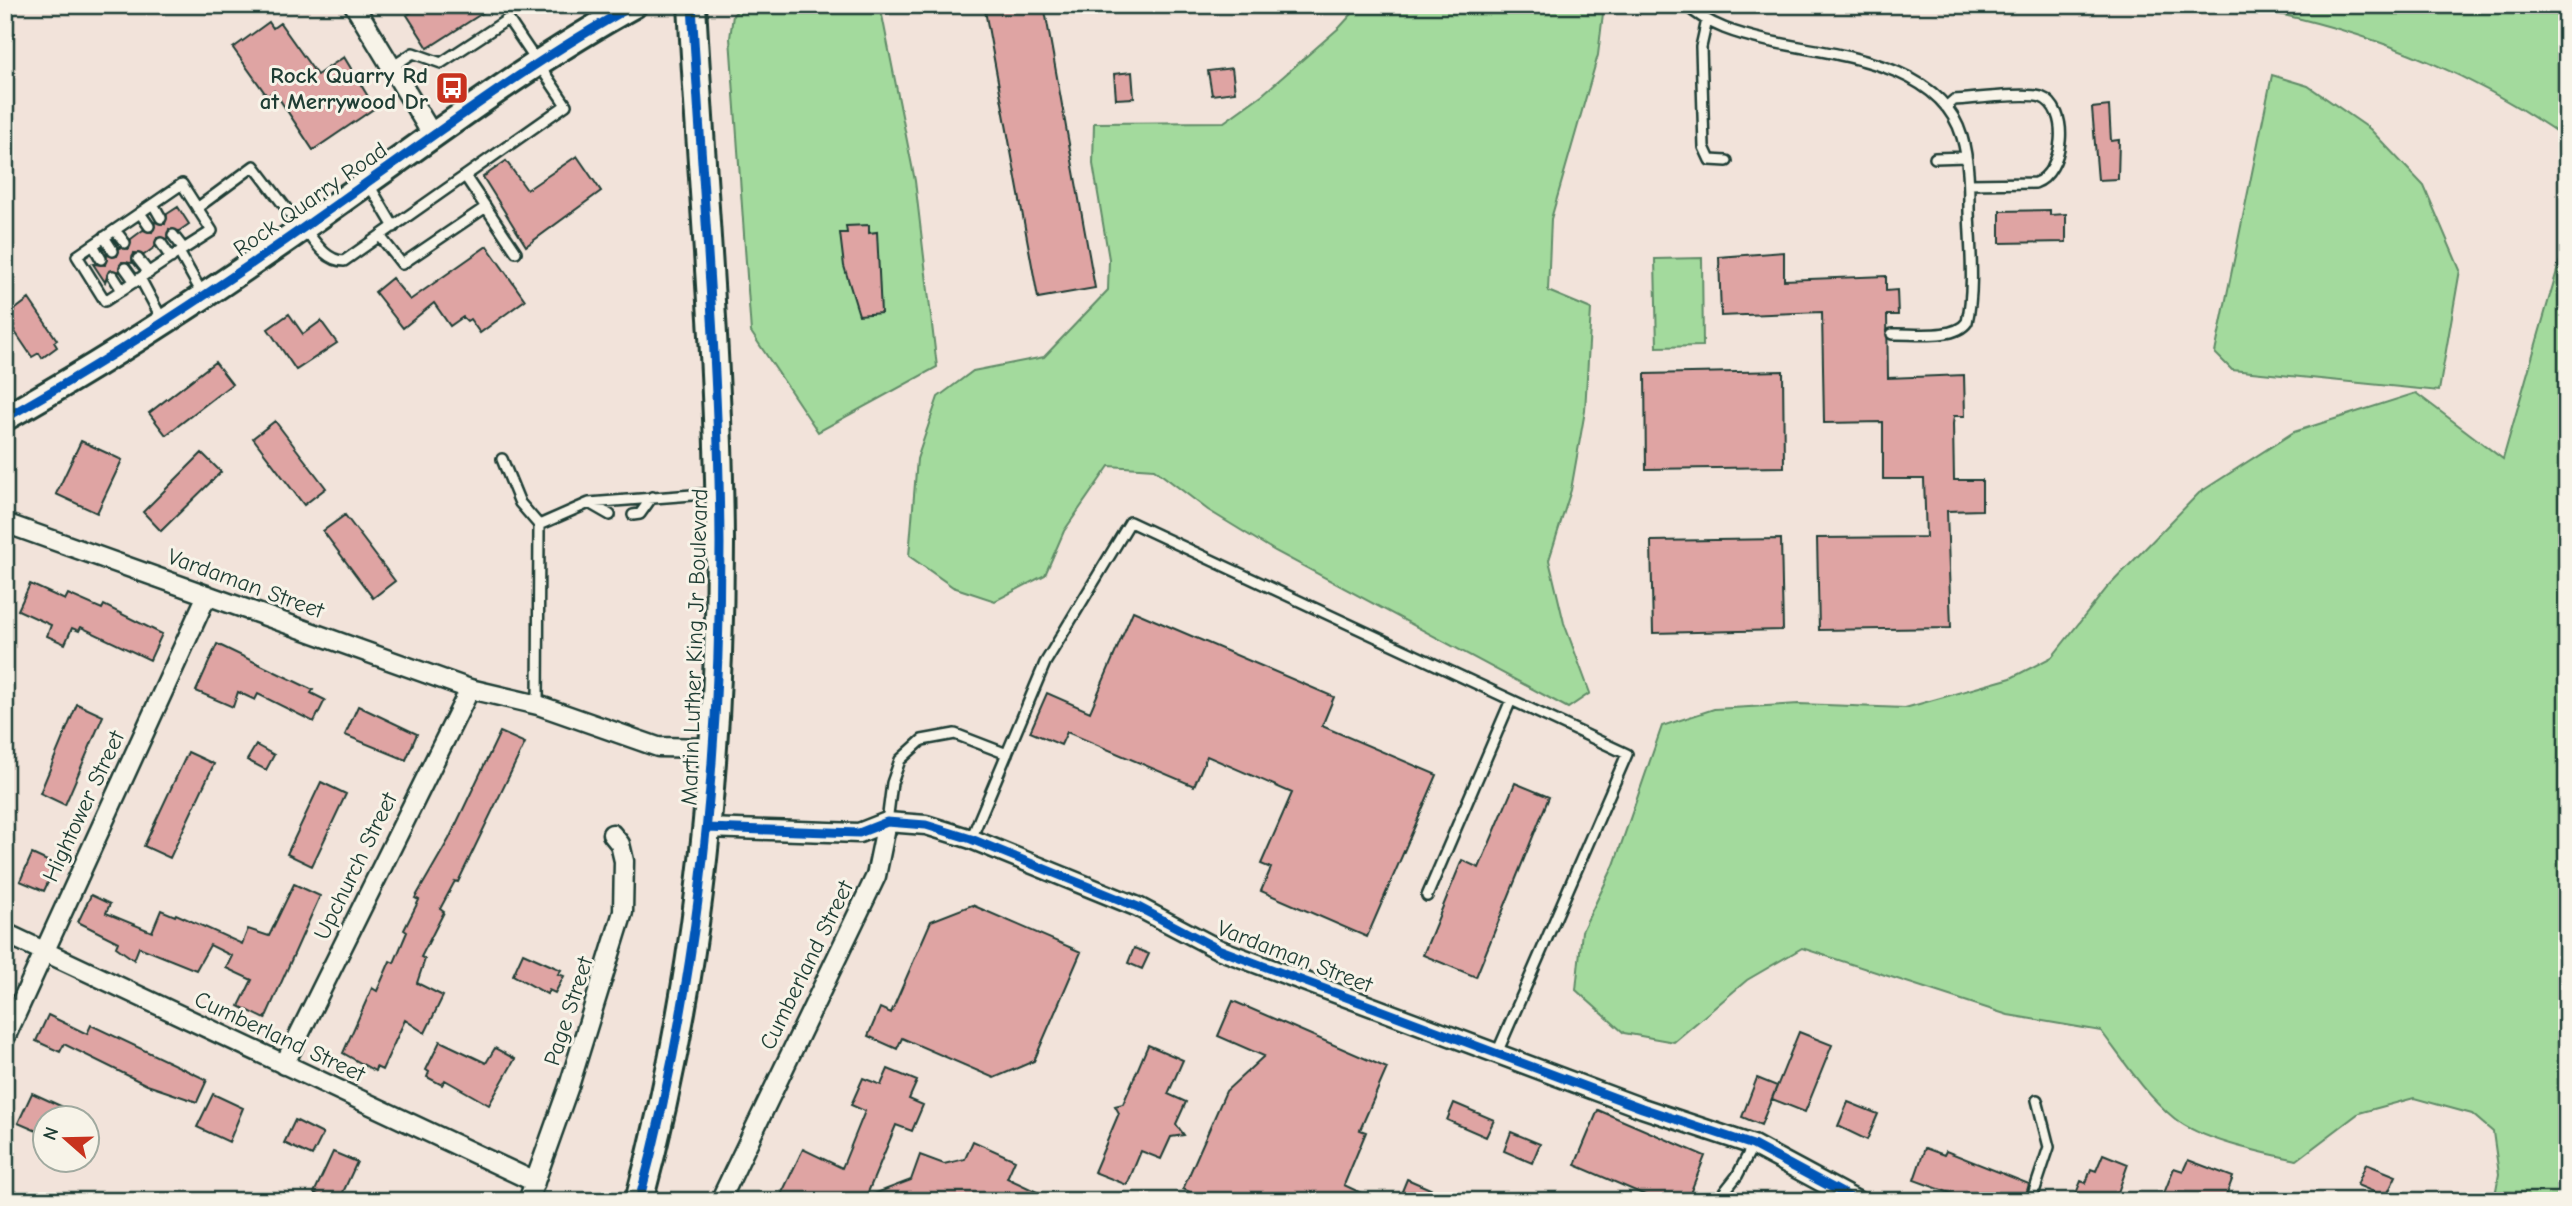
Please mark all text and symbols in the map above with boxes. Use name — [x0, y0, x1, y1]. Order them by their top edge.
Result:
place label: Rock Quarry Rd at Merrywood Dr — [260, 62, 429, 115]
bus stop icon: Rock Quarry Rd at Merrywood Dr — [433, 69, 471, 107]
street label: Rock Quarry Road — [228, 136, 392, 262]
street label: Martin Luther King Jr Boulevard — [675, 488, 714, 806]
street label: Vardaman Street — [164, 543, 329, 625]
street label: Hightower Street — [37, 725, 131, 886]
street label: Upchurch Street — [308, 787, 403, 944]
street label: Cumberland Street — [754, 875, 860, 1054]
street label: Vardaman Street — [1213, 914, 1378, 999]
street label: Page Street — [538, 952, 599, 1069]
street label: Cumberland Street — [190, 985, 371, 1088]
north arrow — [32, 1104, 102, 1174]
text: N — [39, 1124, 63, 1143]

